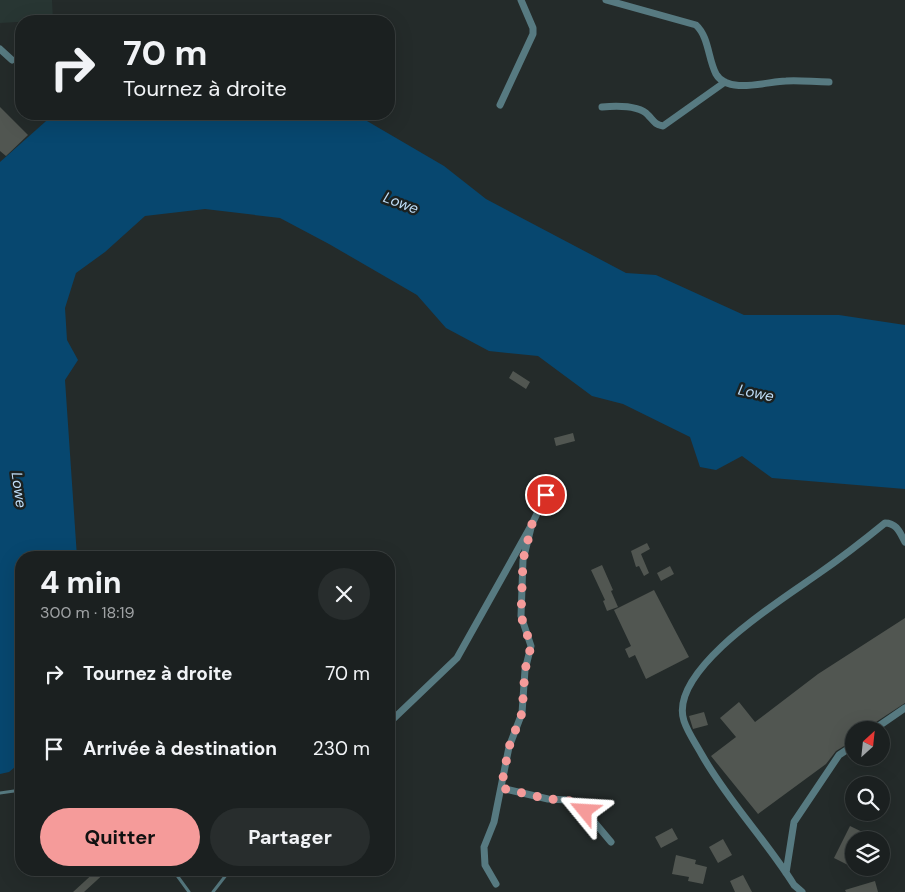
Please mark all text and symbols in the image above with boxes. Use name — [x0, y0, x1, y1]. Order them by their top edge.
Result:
text: 70 m — [123, 30, 207, 76]
icon: right — [40, 35, 105, 100]
text: Tournez à droite — [123, 74, 287, 103]
water label: Lowe — [381, 187, 422, 219]
water label: Lowe — [736, 379, 776, 407]
water label: Lowe — [7, 471, 31, 510]
pin — [525, 474, 567, 516]
icon: arrive — [532, 481, 560, 509]
text: 4 min — [40, 563, 122, 602]
button: close — [318, 568, 370, 620]
text: 300 m · 18:19 — [40, 602, 135, 623]
icon: right — [40, 660, 68, 688]
text: Tournez à droite — [83, 661, 233, 686]
text: 70 m — [325, 661, 370, 686]
north arrow — [845, 721, 890, 766]
map controls — [845, 721, 890, 876]
icon: arrive — [40, 735, 68, 763]
text: Arrivée à destination — [83, 736, 277, 761]
text: 230 m — [313, 736, 370, 761]
button: search — [845, 776, 890, 821]
position arrow — [558, 784, 610, 836]
button: Quitter — [40, 808, 200, 866]
button: Partager — [210, 808, 370, 866]
button: layers — [845, 831, 890, 876]

